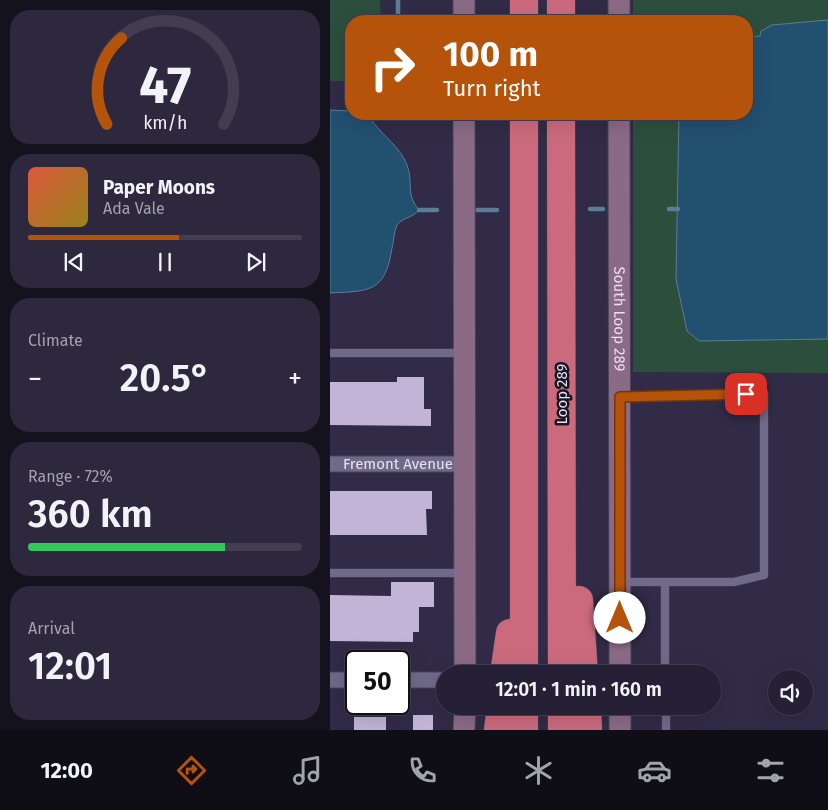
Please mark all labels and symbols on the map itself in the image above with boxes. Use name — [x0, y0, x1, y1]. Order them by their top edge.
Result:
street label: South Loop 289 — [610, 267, 628, 372]
street label: Loop 289 — [553, 363, 571, 424]
pin — [725, 373, 767, 415]
street label: Fremont Avenue — [343, 455, 453, 473]
position arrow — [593, 591, 645, 643]
speed limit sign: 50 — [345, 650, 410, 715]

